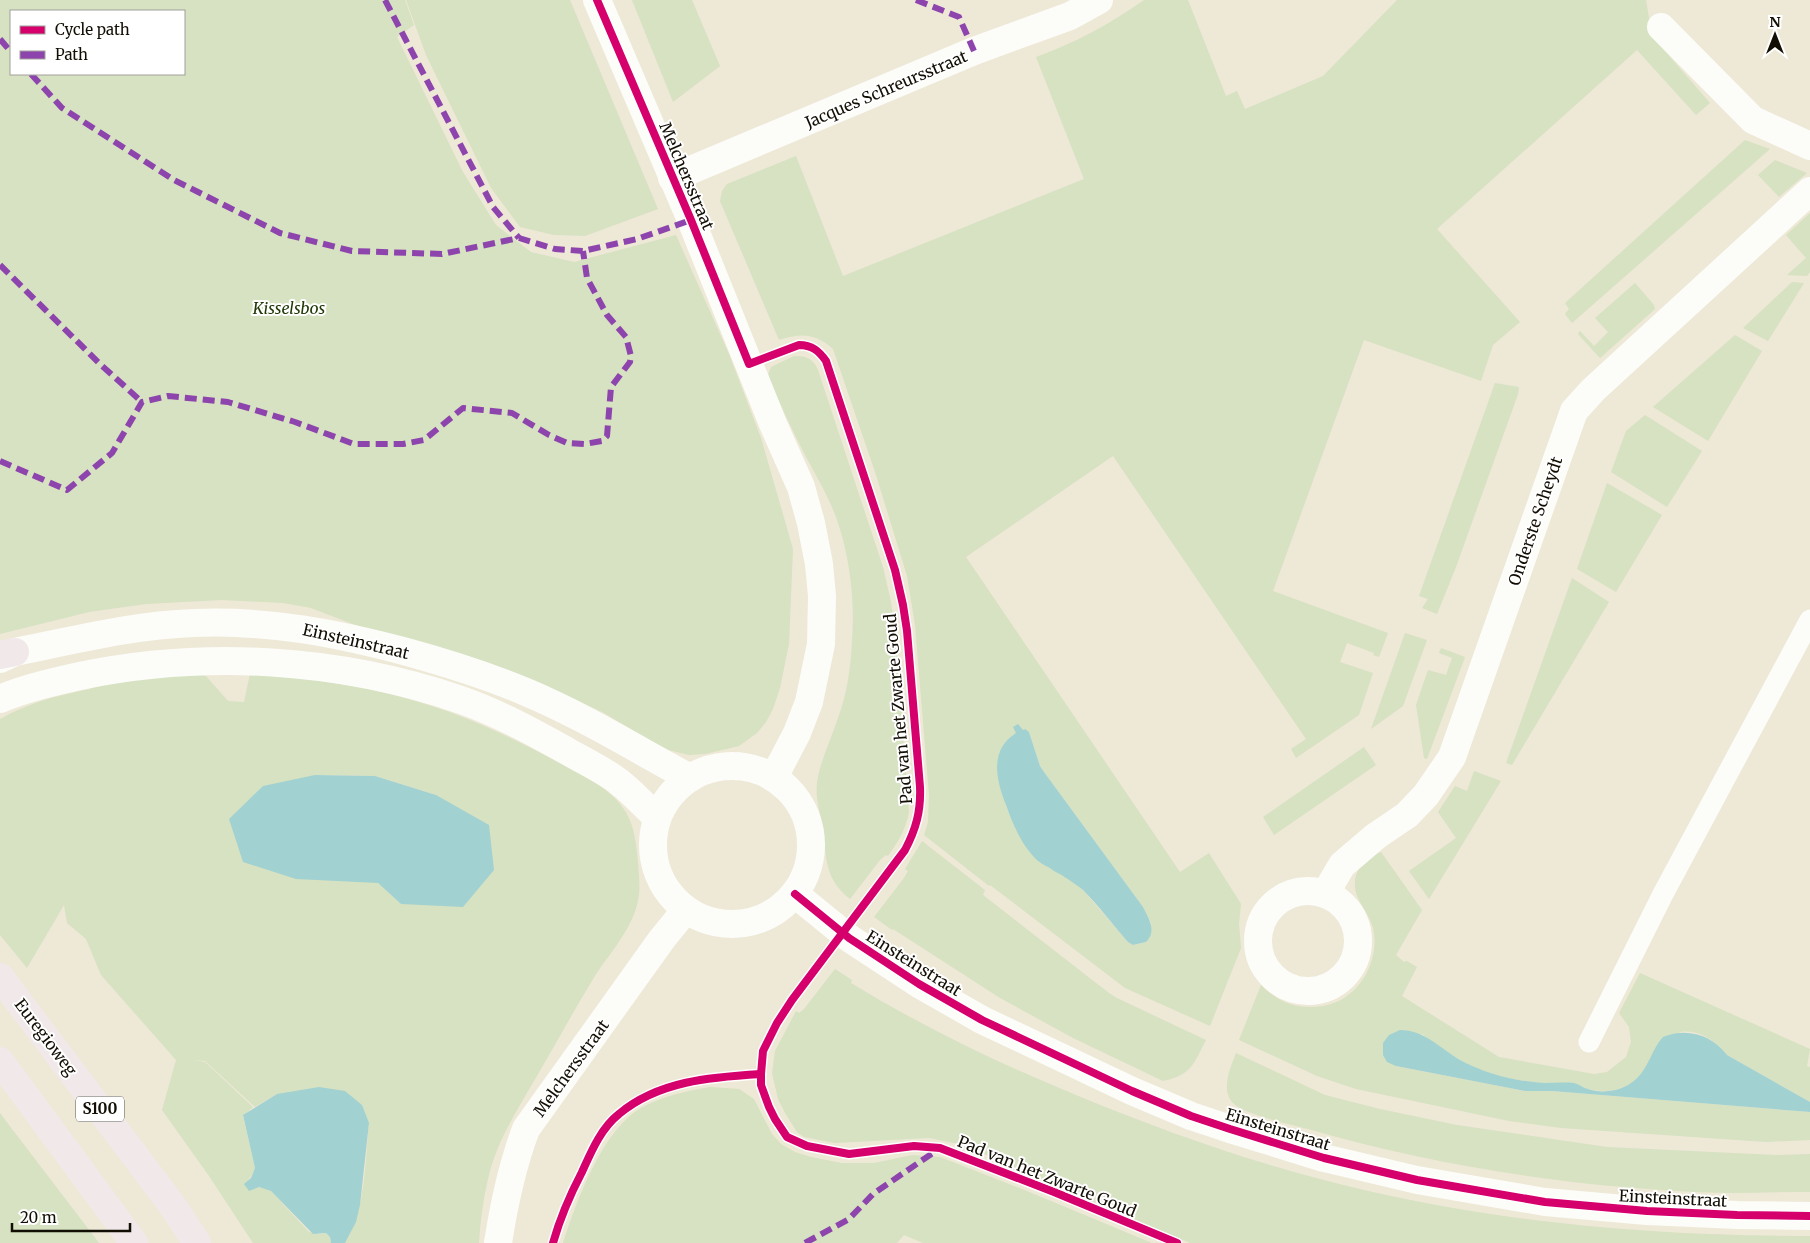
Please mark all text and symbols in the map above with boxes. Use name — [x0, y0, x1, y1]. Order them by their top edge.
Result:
legend — [10, 10, 185, 75]
north arrow — [1750, 10, 1800, 60]
text: N — [1769, 13, 1781, 31]
text: Cycle path — [55, 20, 130, 39]
text: Path — [55, 45, 88, 64]
street label: Jacques Schreursstraat — [801, 45, 971, 133]
street label: Melchersstraat — [655, 119, 719, 234]
park label: Kisselsbos — [252, 298, 326, 318]
street label: Onderste Scheydt — [1504, 453, 1567, 588]
street label: Pad van het Zwarte Goud — [880, 613, 916, 805]
street label: Einsteinstraat — [301, 619, 412, 663]
street label: Einsteinstraat — [863, 926, 966, 1001]
street label: Euregioweg — [11, 995, 82, 1080]
street label: Melchersstraat — [529, 1015, 613, 1120]
road number: S100 — [76, 1096, 124, 1122]
street label: Einsteinstraat — [1223, 1104, 1333, 1155]
street label: Pad van het Zwarte Goud — [955, 1131, 1140, 1221]
street label: Einsteinstraat — [1618, 1185, 1728, 1211]
scale bar — [12, 1200, 130, 1232]
text: 20 m — [20, 1208, 57, 1227]

